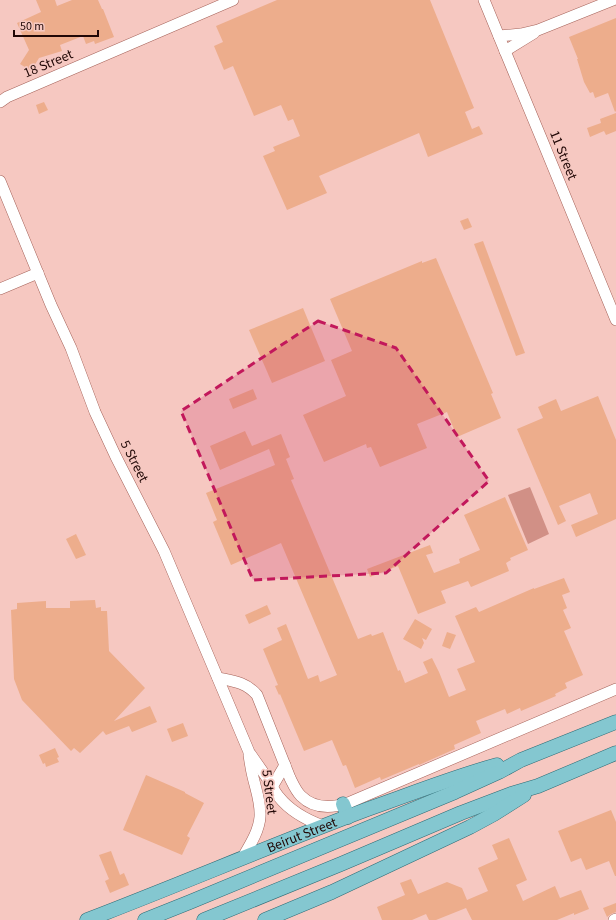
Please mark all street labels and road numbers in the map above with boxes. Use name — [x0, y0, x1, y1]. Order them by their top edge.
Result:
street label: 18 Street — [21, 44, 76, 83]
street label: 11 Street — [544, 128, 582, 183]
street label: 5 Street — [115, 437, 153, 486]
street label: 5 Street — [256, 769, 282, 816]
street label: Beirut Street — [264, 813, 340, 858]

